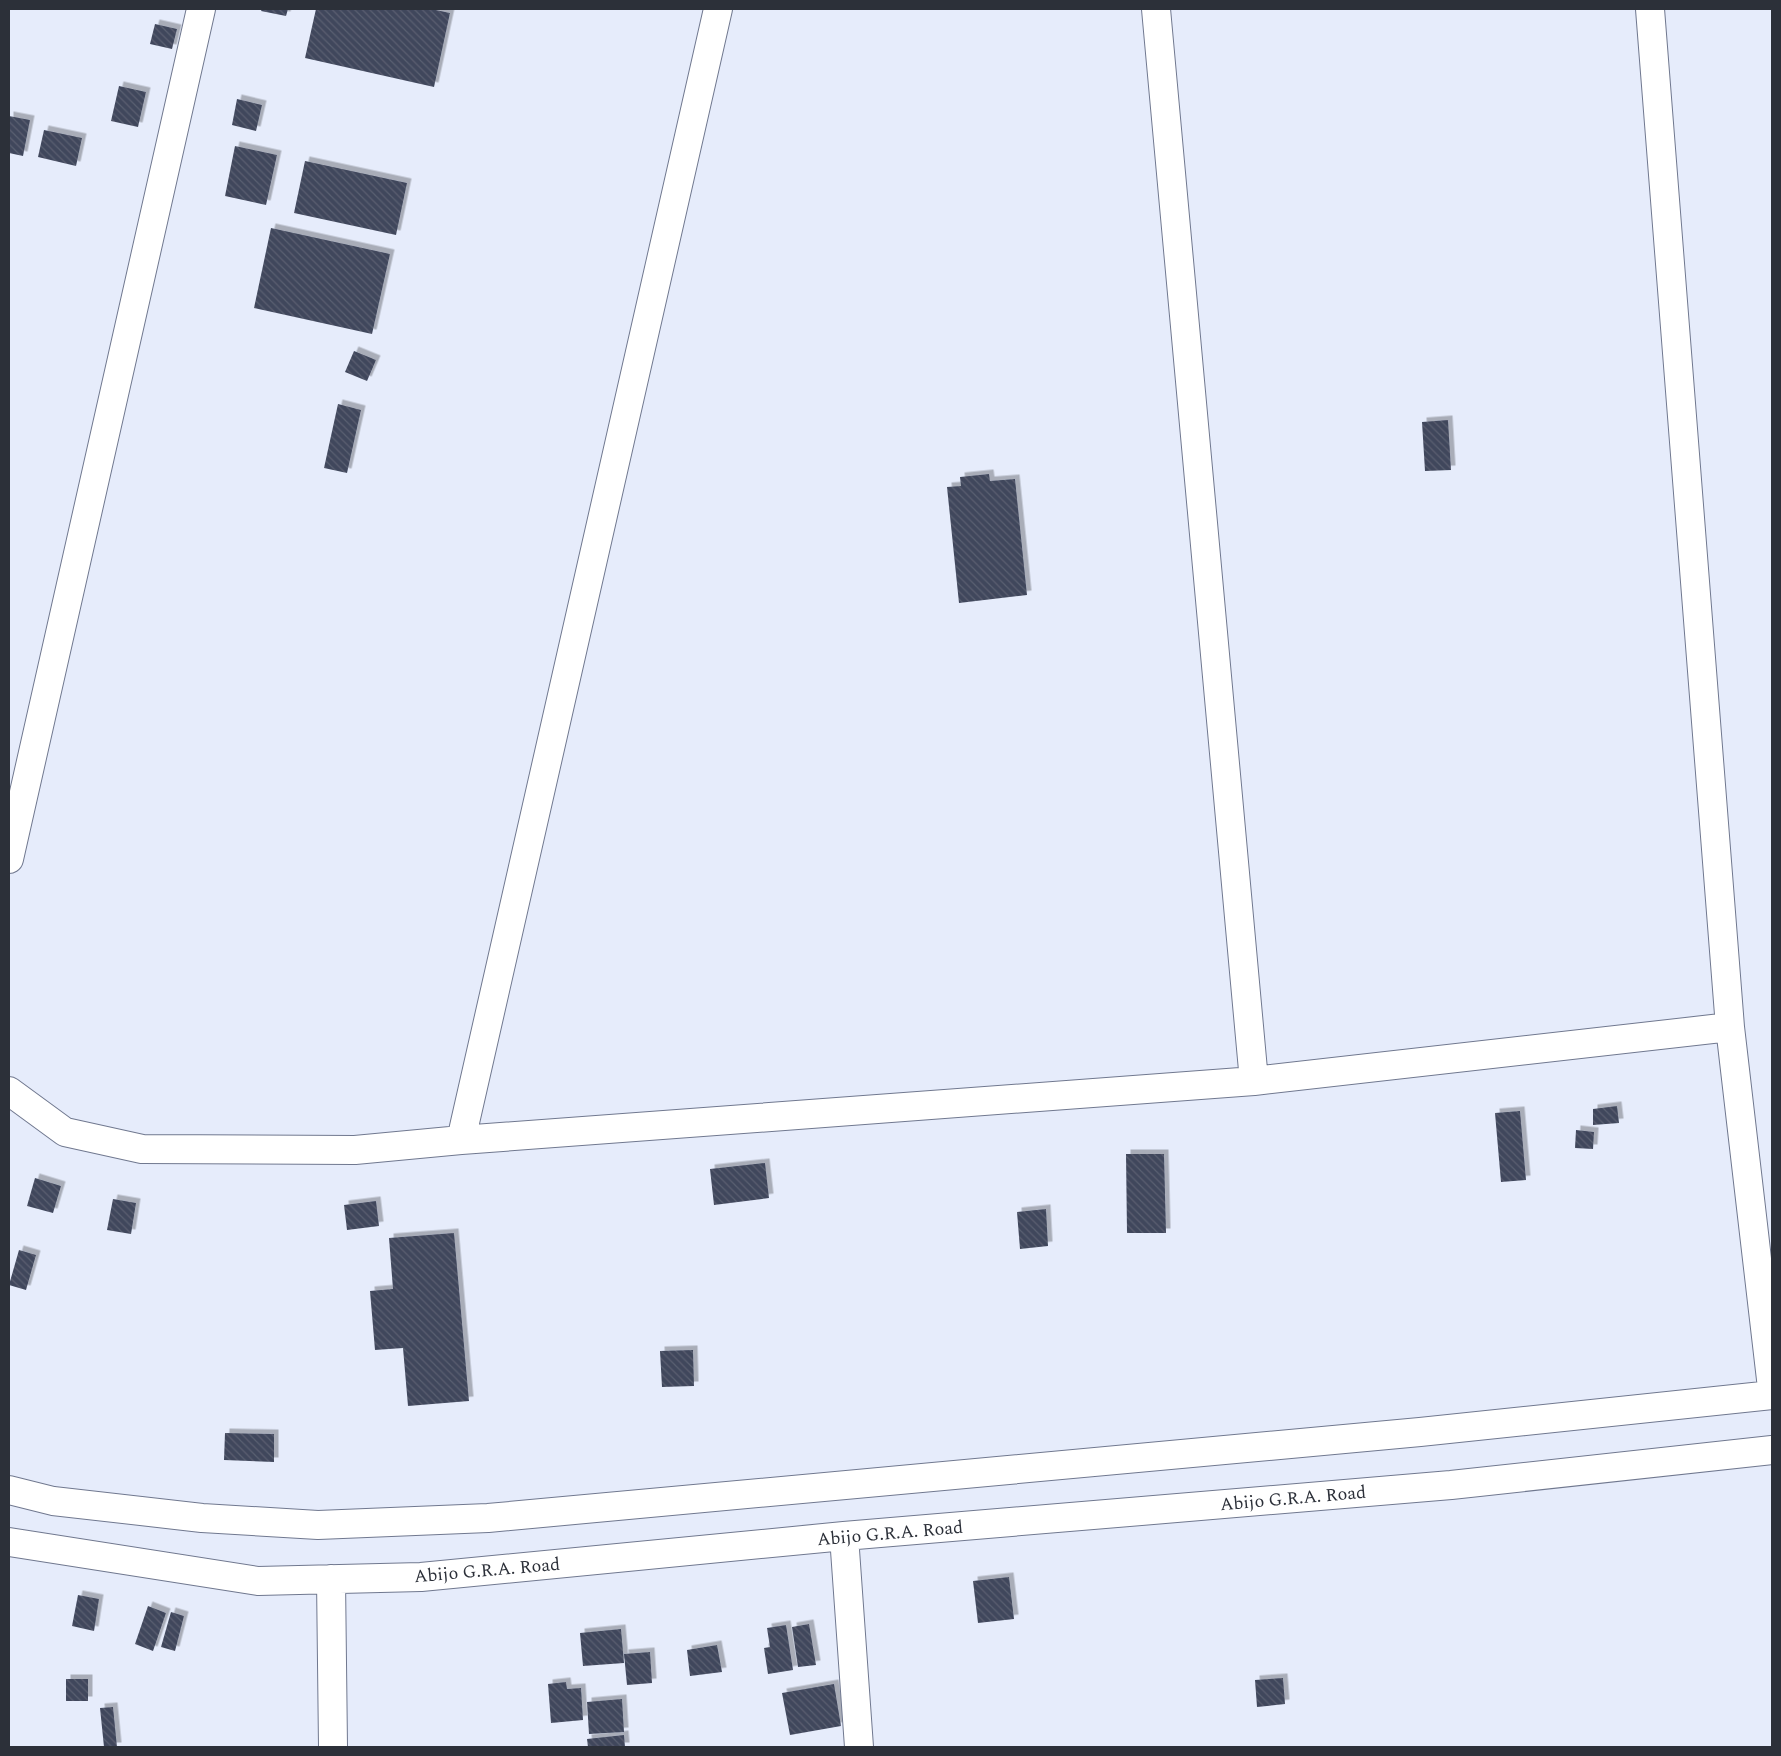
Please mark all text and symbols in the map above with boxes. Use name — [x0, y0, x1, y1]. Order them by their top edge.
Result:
street label: Abijo G.R.A. Road — [1219, 1479, 1367, 1518]
street label: Abijo G.R.A. Road — [816, 1514, 964, 1553]
street label: Abijo G.R.A. Road — [413, 1551, 561, 1590]

